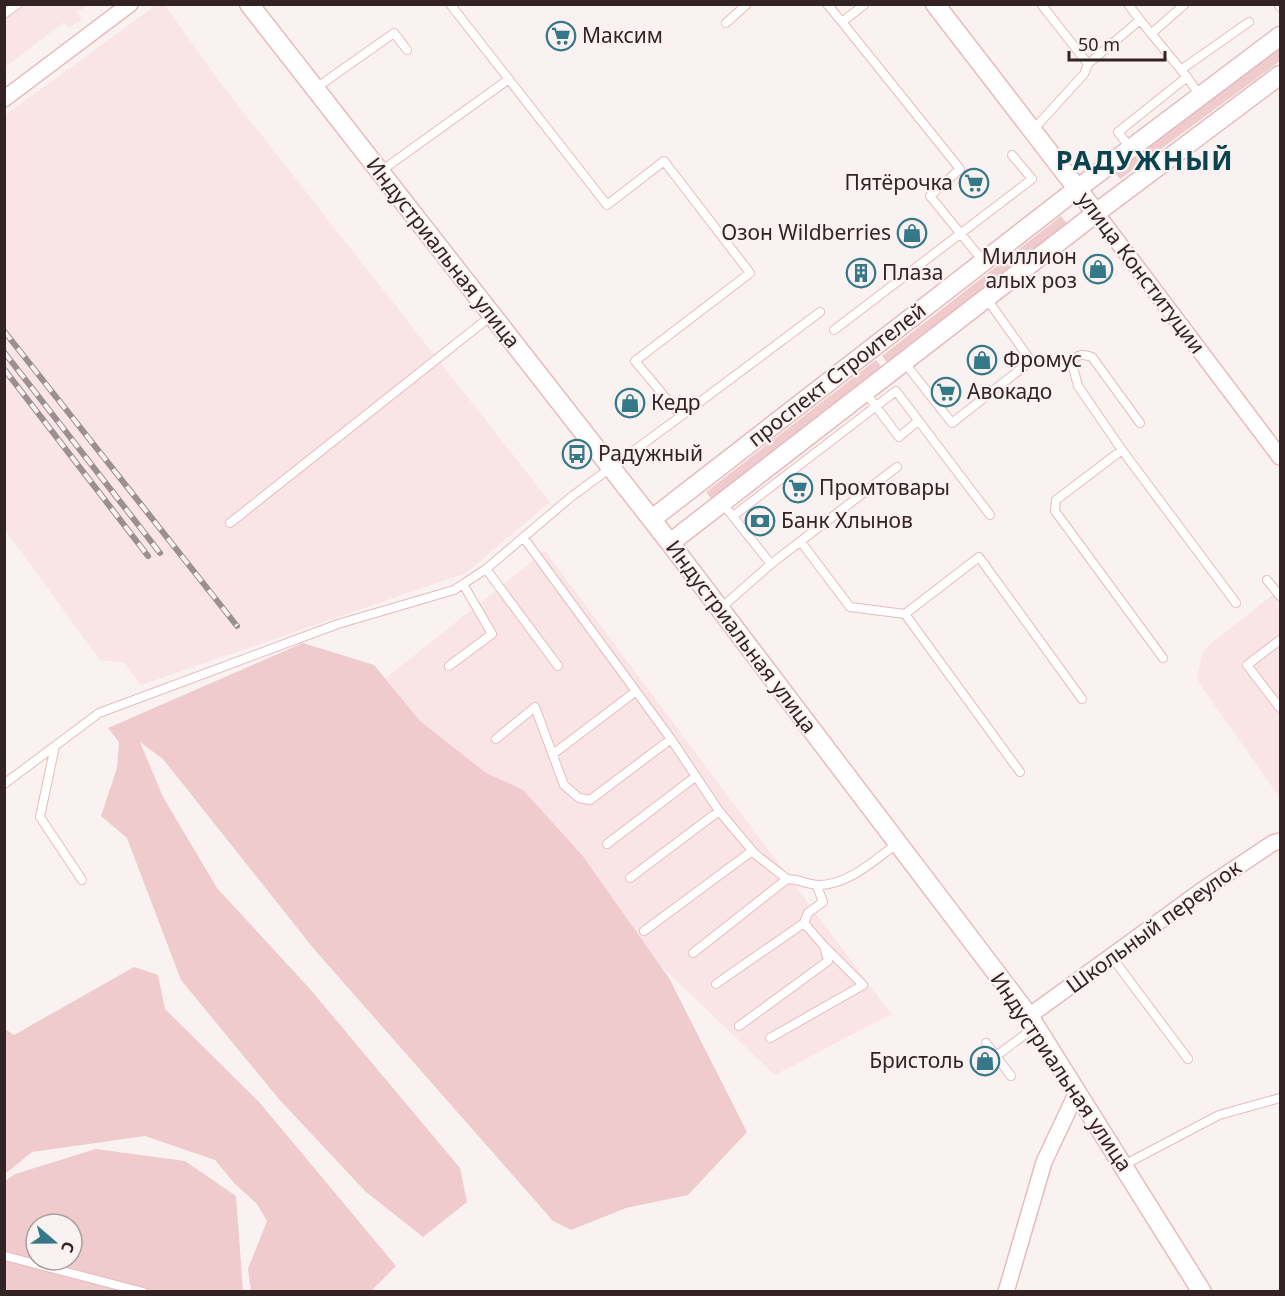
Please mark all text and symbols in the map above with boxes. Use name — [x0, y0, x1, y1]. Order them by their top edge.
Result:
supermarket icon: Максим — [545, 20, 577, 52]
place label: Максим — [582, 21, 663, 49]
scale bar — [1069, 24, 1165, 62]
text: 50 m — [1078, 32, 1120, 56]
district label: РАДУЖНЫЙ — [1056, 141, 1234, 178]
street label: Индустриальная улица — [361, 151, 527, 353]
supermarket icon: Пятёрочка — [958, 167, 990, 199]
place label: Пятёрочка — [845, 168, 953, 196]
street label: улица Конституции — [1072, 186, 1212, 359]
shop icon: Озон Wildberries — [896, 217, 928, 249]
place label: Озон Wildberries — [721, 218, 891, 246]
place label: Миллион алых роз — [982, 242, 1077, 294]
shop icon: Миллион алых роз — [1082, 253, 1114, 285]
building icon: Плаза — [845, 257, 877, 289]
place label: Плаза — [882, 258, 943, 286]
street label: проспект Строителей — [742, 296, 931, 453]
shop icon: Фромус — [966, 344, 998, 376]
place label: Фромус — [1003, 345, 1082, 373]
supermarket icon: Авокадо — [930, 376, 962, 408]
place label: Авокадо — [967, 377, 1052, 405]
shop icon: Кедр — [614, 387, 646, 419]
place label: Кедр — [651, 388, 701, 416]
bus stop icon: Радужный — [561, 438, 593, 470]
place label: Радужный — [598, 439, 703, 467]
supermarket icon: Промтовары — [782, 472, 814, 504]
place label: Промтовары — [819, 473, 950, 501]
bank icon: Банк Хлынов — [744, 505, 776, 537]
place label: Банк Хлынов — [781, 506, 913, 534]
street label: Индустриальная улица — [660, 534, 824, 739]
street label: Школьный переулок — [1060, 853, 1246, 999]
street label: Индустриальная улица — [985, 966, 1139, 1177]
shop icon: Бристоль — [969, 1045, 1001, 1077]
place label: Бристоль — [869, 1046, 964, 1074]
north arrow — [24, 1212, 84, 1272]
text: С — [56, 1239, 80, 1256]

